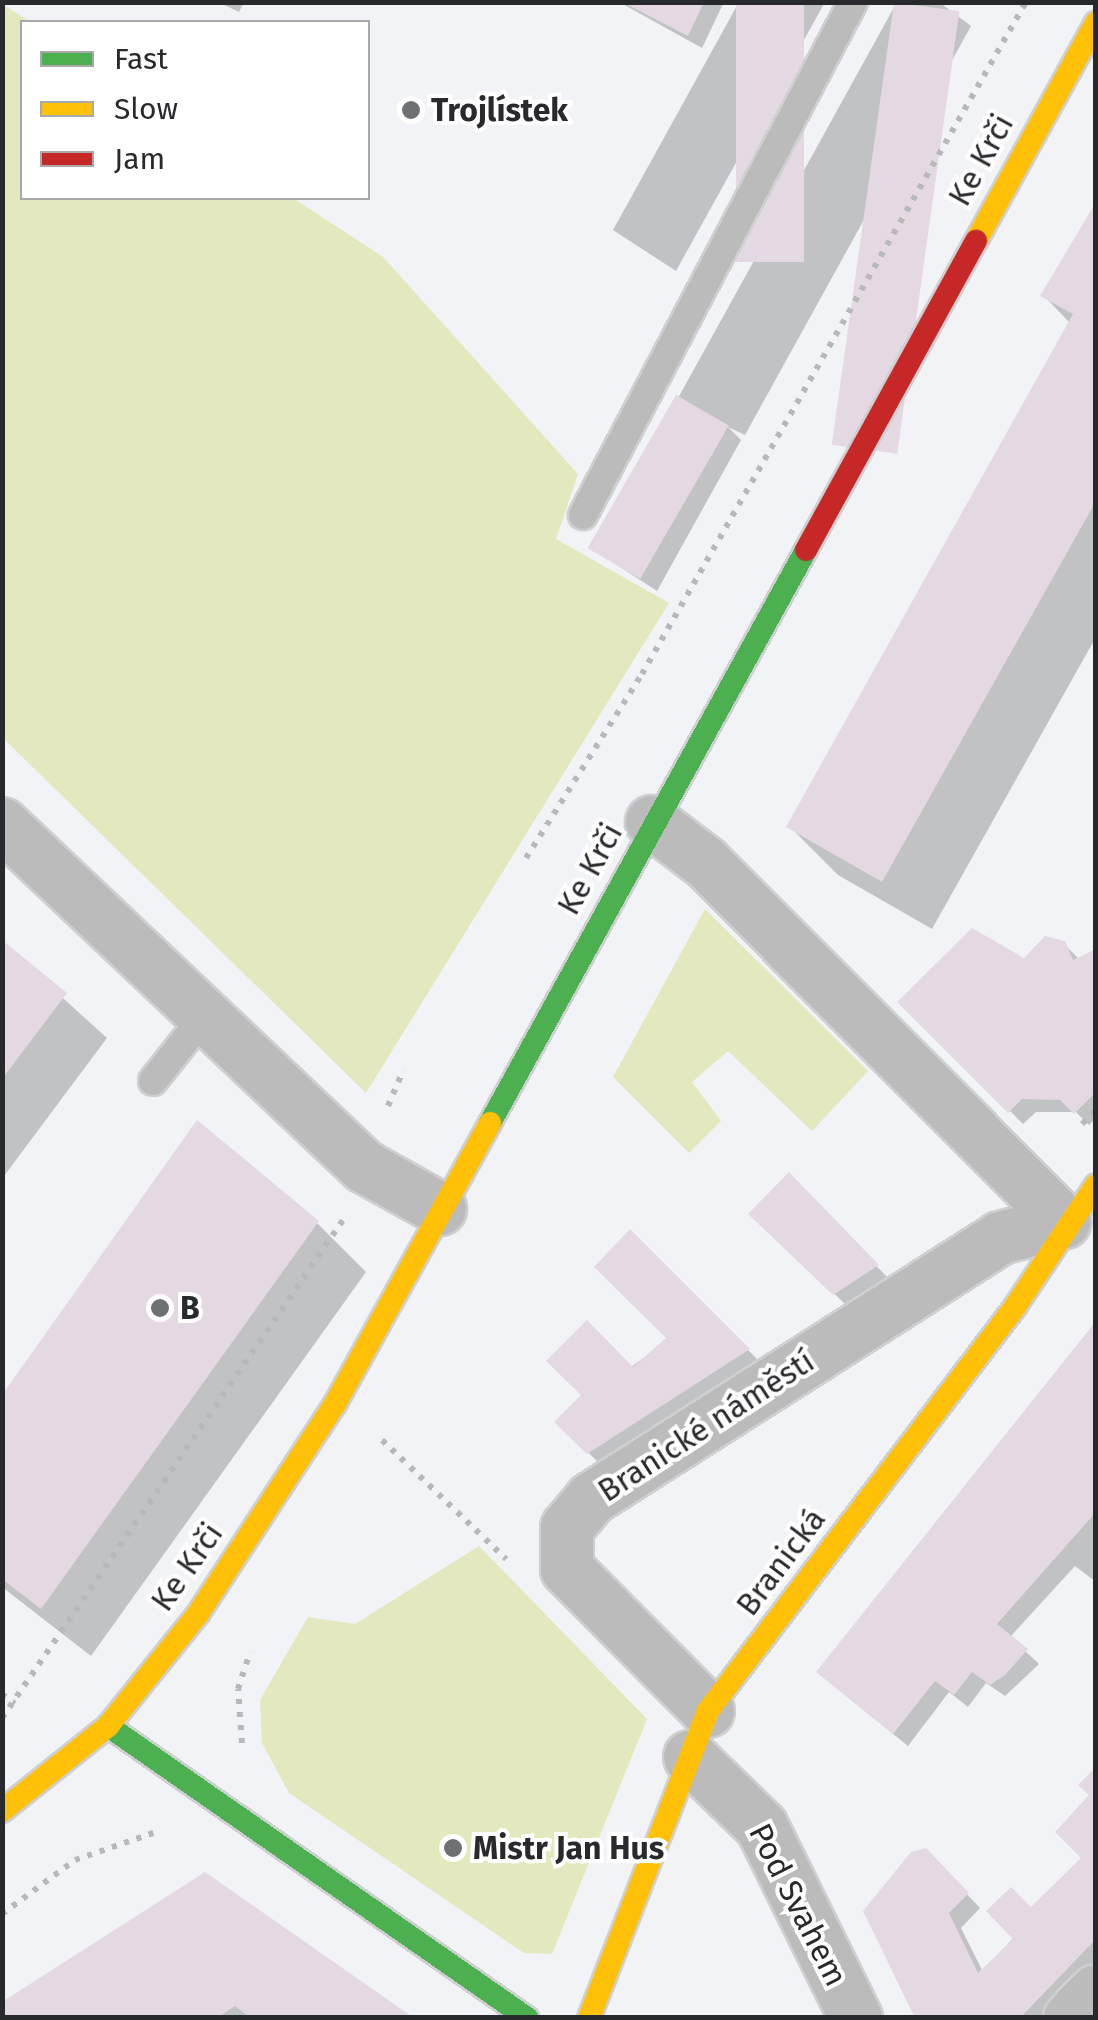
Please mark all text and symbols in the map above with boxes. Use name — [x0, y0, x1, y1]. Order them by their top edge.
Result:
legend — [20, 20, 370, 200]
text: Fast — [114, 41, 168, 77]
text: Slow — [114, 91, 178, 127]
place label: Trojlístek — [431, 91, 568, 129]
marker: Trojlístek — [400, 99, 422, 121]
street label: Ke Krči — [940, 107, 1022, 213]
text: Jam — [114, 141, 165, 177]
street label: Ke Krči — [549, 816, 631, 922]
place label: B — [180, 1289, 200, 1327]
marker: B — [149, 1297, 171, 1319]
street label: Branické náměstí — [591, 1342, 821, 1510]
street label: Branická — [728, 1501, 834, 1623]
street label: Ke Krči — [143, 1515, 231, 1619]
street label: Pod Svahem — [741, 1817, 855, 1993]
place label: Mistr Jan Hus — [473, 1829, 664, 1867]
marker: Mistr Jan Hus — [442, 1837, 464, 1859]

